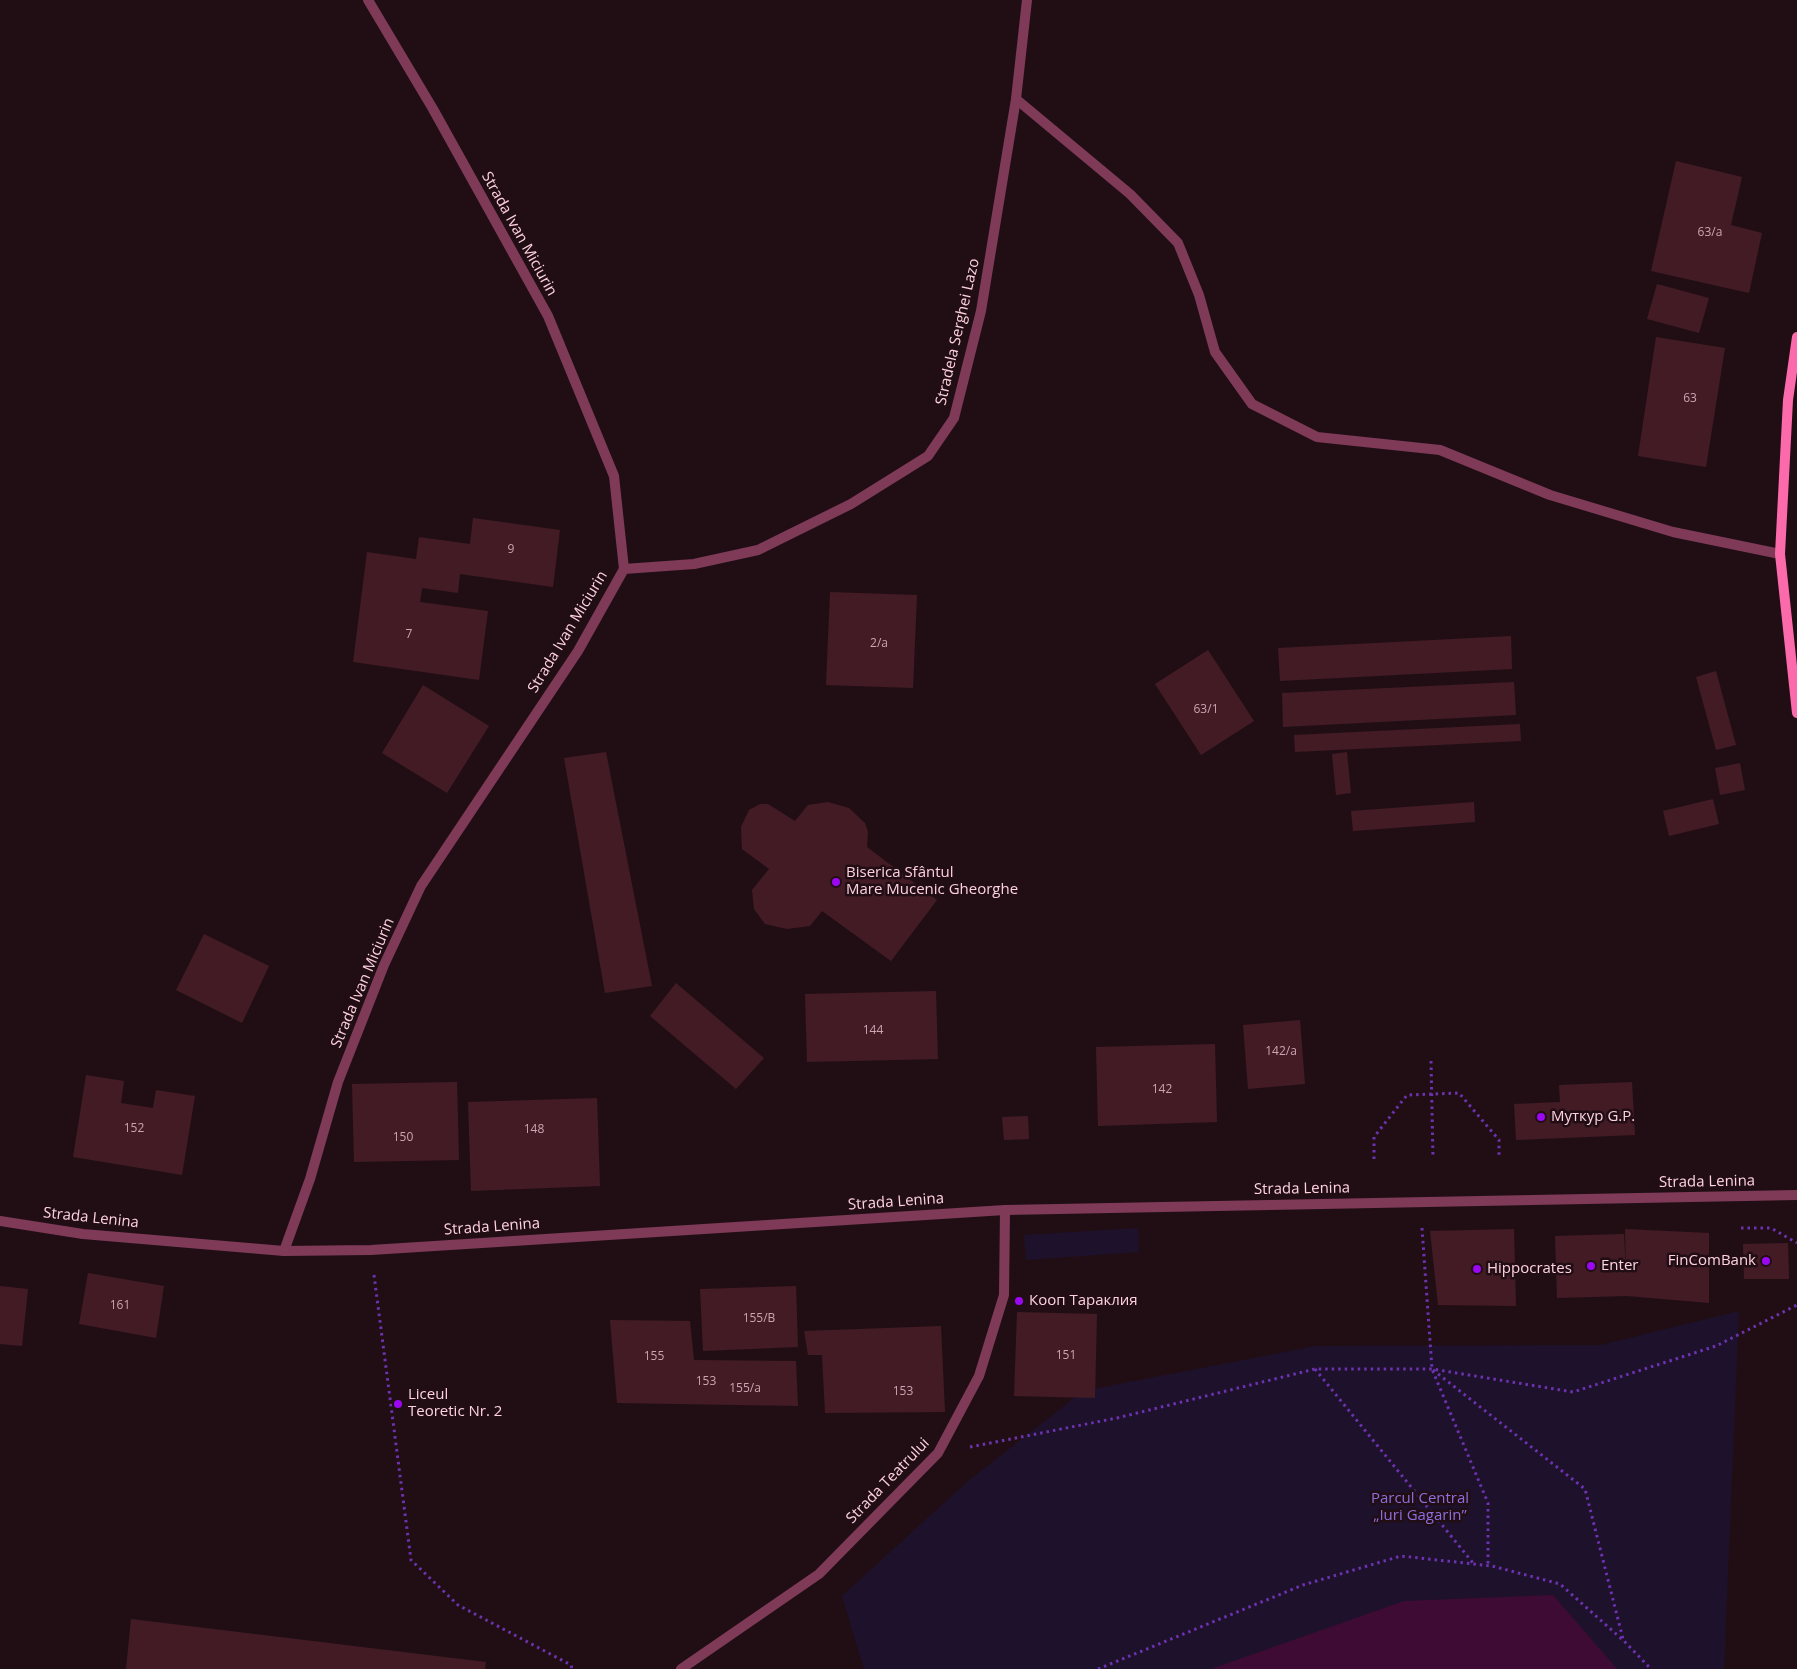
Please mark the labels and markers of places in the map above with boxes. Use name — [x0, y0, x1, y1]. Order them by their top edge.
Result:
place label: Biserica Sfântul Mare Mucenic Gheorghe — [846, 864, 1018, 899]
marker: Biserica Sfântul Mare Mucenic Gheorghe — [830, 876, 842, 888]
place label: Муткур G.P. — [1551, 1108, 1635, 1126]
marker: Муткур G.P. — [1535, 1111, 1547, 1123]
place label: FinComBank — [1668, 1252, 1756, 1270]
marker: FinComBank — [1760, 1255, 1772, 1267]
place label: Enter — [1601, 1257, 1638, 1275]
place label: Hippocrates — [1487, 1260, 1572, 1278]
marker: Enter — [1585, 1260, 1597, 1272]
marker: Hippocrates — [1471, 1263, 1483, 1275]
place label: Кооп Тараклия — [1029, 1292, 1138, 1310]
marker: Кооп Тараклия — [1013, 1295, 1025, 1307]
place label: Liceul Teoretic Nr. 2 — [408, 1386, 502, 1421]
marker: Liceul Teoretic Nr. 2 — [392, 1398, 404, 1410]

